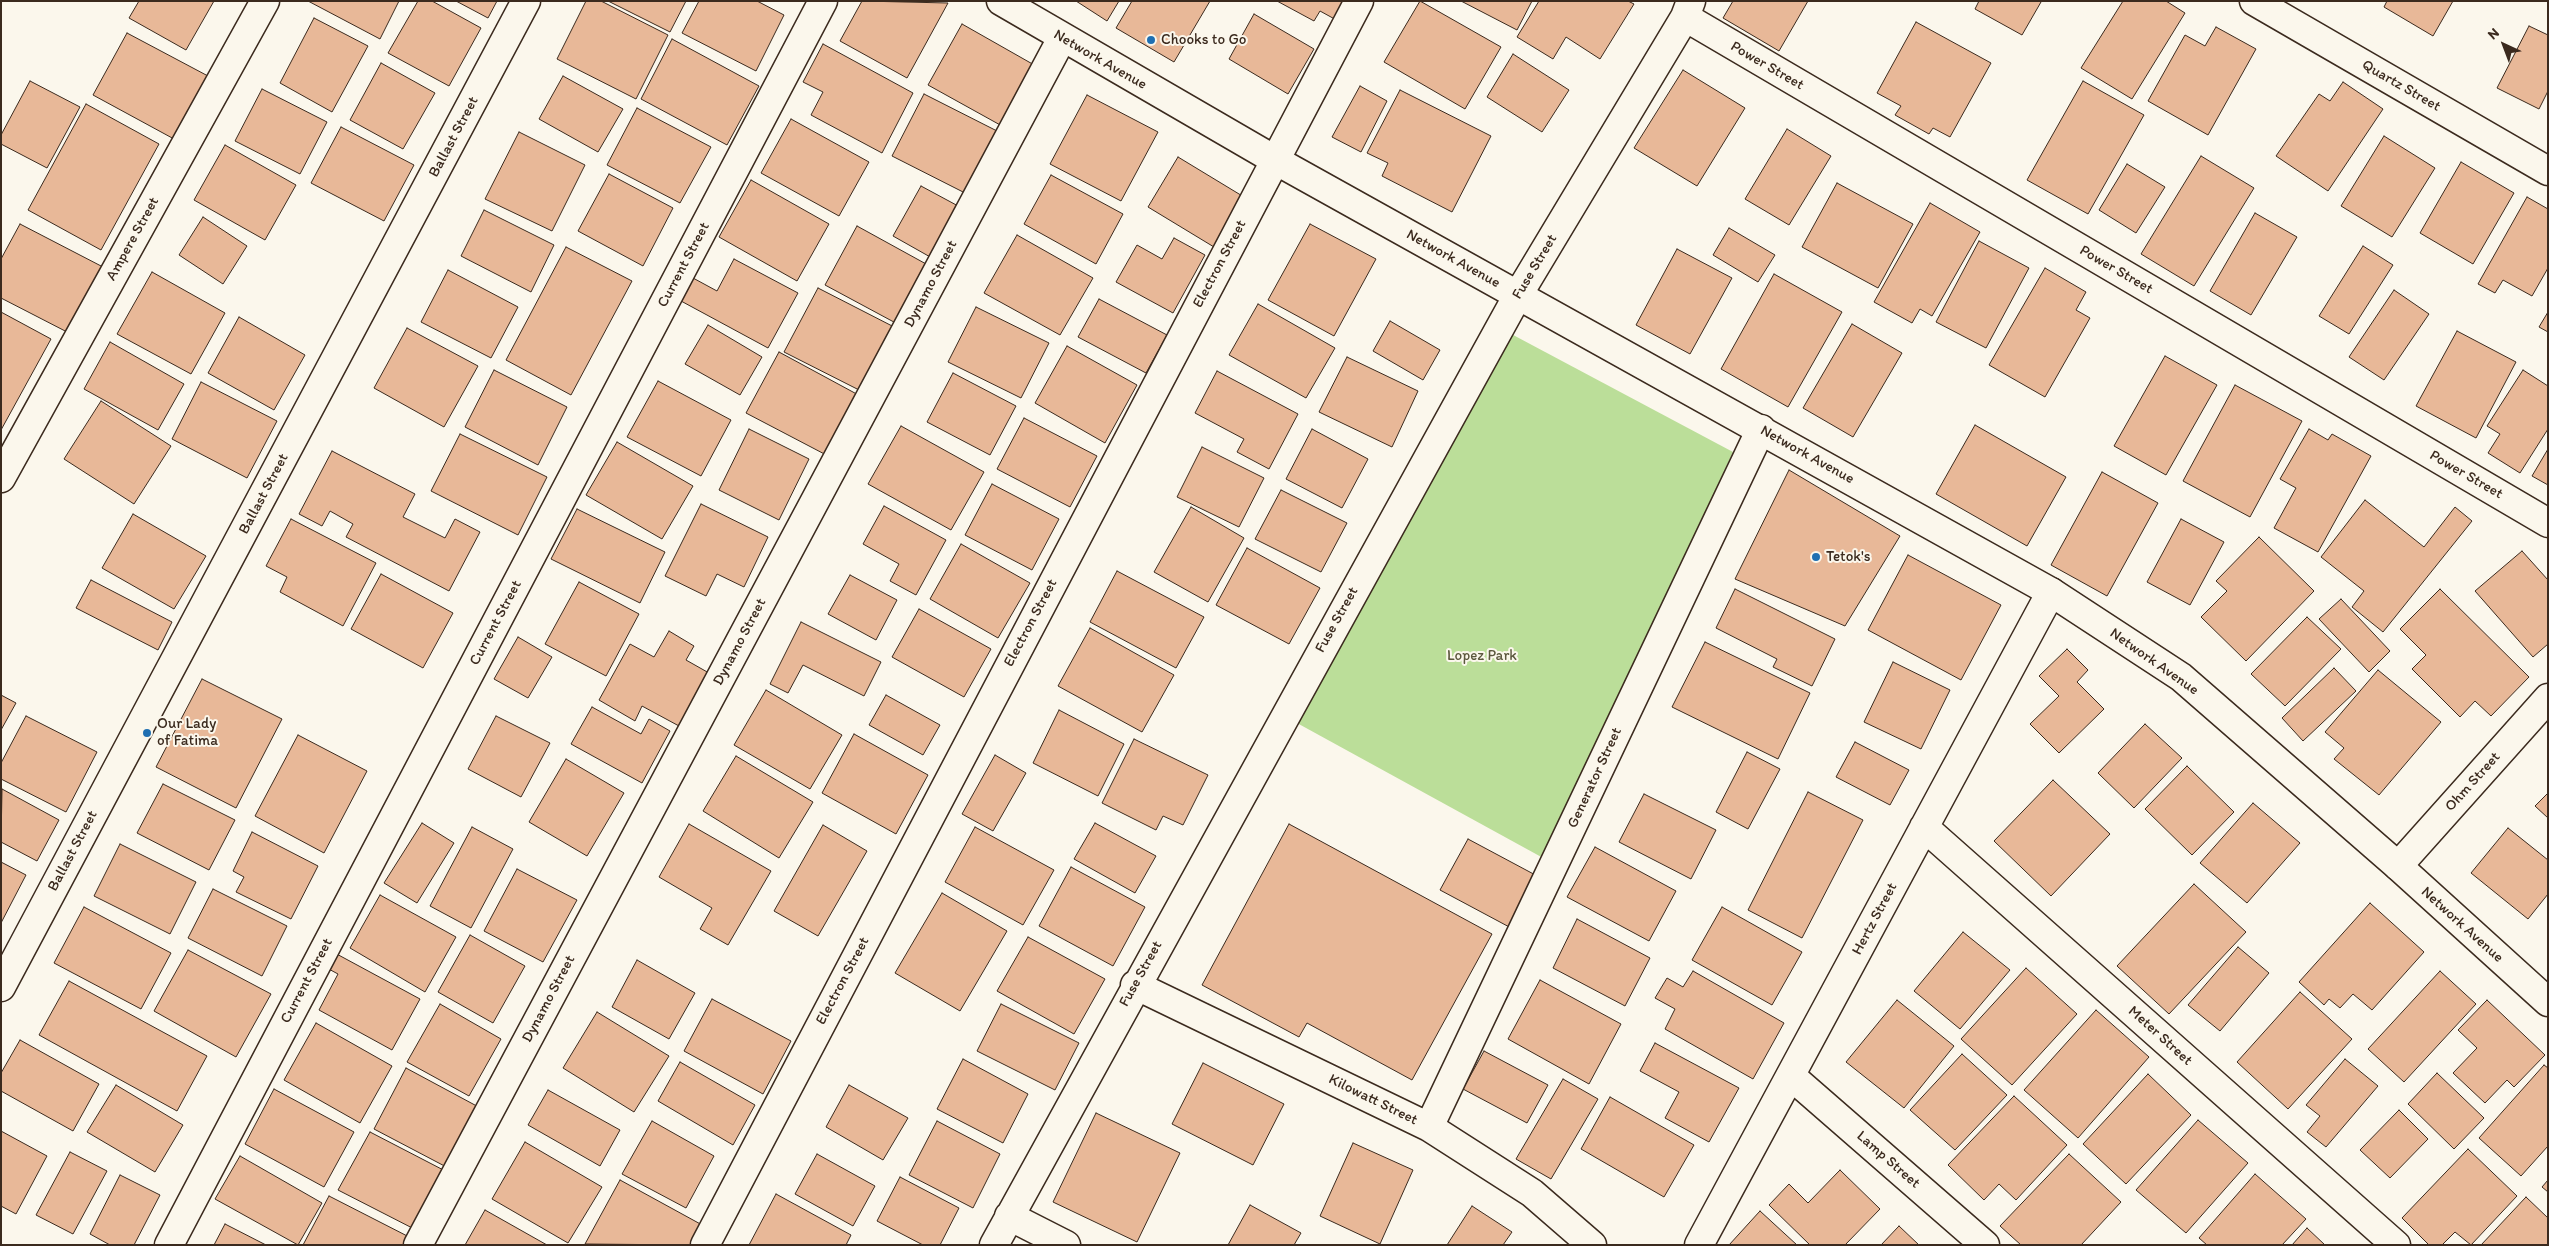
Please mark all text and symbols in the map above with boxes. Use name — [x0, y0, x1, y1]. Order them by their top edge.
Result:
north arrow — [2479, 20, 2529, 70]
text: N — [2484, 24, 2503, 43]
street label: Network Avenue — [1050, 26, 1150, 94]
place label: Chooks to Go — [1161, 31, 1247, 49]
marker: Chooks to Go — [1145, 34, 1157, 46]
street label: Power Street — [1727, 38, 1807, 94]
street label: Quartz Street — [2358, 56, 2444, 116]
street label: Ballast Street — [425, 94, 483, 180]
street label: Ampere Street — [103, 194, 163, 284]
street label: Electron Street — [1189, 217, 1251, 311]
street label: Current Street — [654, 219, 714, 311]
street label: Network Avenue — [1403, 226, 1503, 292]
street label: Fuse Street — [1509, 231, 1561, 303]
street label: Dynamo Street — [901, 237, 961, 331]
street label: Power Street — [2076, 242, 2156, 298]
street label: Network Avenue — [1757, 422, 1857, 488]
street label: Power Street — [2426, 447, 2506, 503]
street label: Ballast Street — [235, 451, 293, 537]
place label: Tetok's — [1826, 548, 1871, 566]
marker: Tetok's — [1810, 551, 1822, 563]
street label: Electron Street — [1000, 576, 1062, 670]
street label: Current Street — [466, 577, 526, 669]
street label: Fuse Street — [1312, 584, 1362, 656]
street label: Dynamo Street — [710, 595, 770, 689]
street label: Network Avenue — [2106, 625, 2202, 699]
park label: Lopez Park — [1447, 647, 1517, 665]
place label: Our Lady of Fatima — [157, 715, 218, 750]
street label: Generator Street — [1564, 725, 1626, 831]
marker: Our Lady of Fatima — [141, 727, 153, 739]
street label: Ohm Street — [2442, 748, 2504, 816]
street label: Ballast Street — [44, 808, 102, 894]
street label: Hertz Street — [1848, 880, 1902, 958]
street label: Network Avenue — [2417, 883, 2507, 967]
street label: Electron Street — [812, 934, 874, 1028]
street label: Current Street — [277, 935, 337, 1027]
street label: Fuse Street — [1116, 938, 1166, 1010]
street label: Dynamo Street — [519, 952, 579, 1046]
street label: Meter Street — [2124, 1002, 2196, 1070]
street label: Kilowatt Street — [1325, 1071, 1421, 1129]
street label: Lamp Street — [1853, 1127, 1923, 1193]

